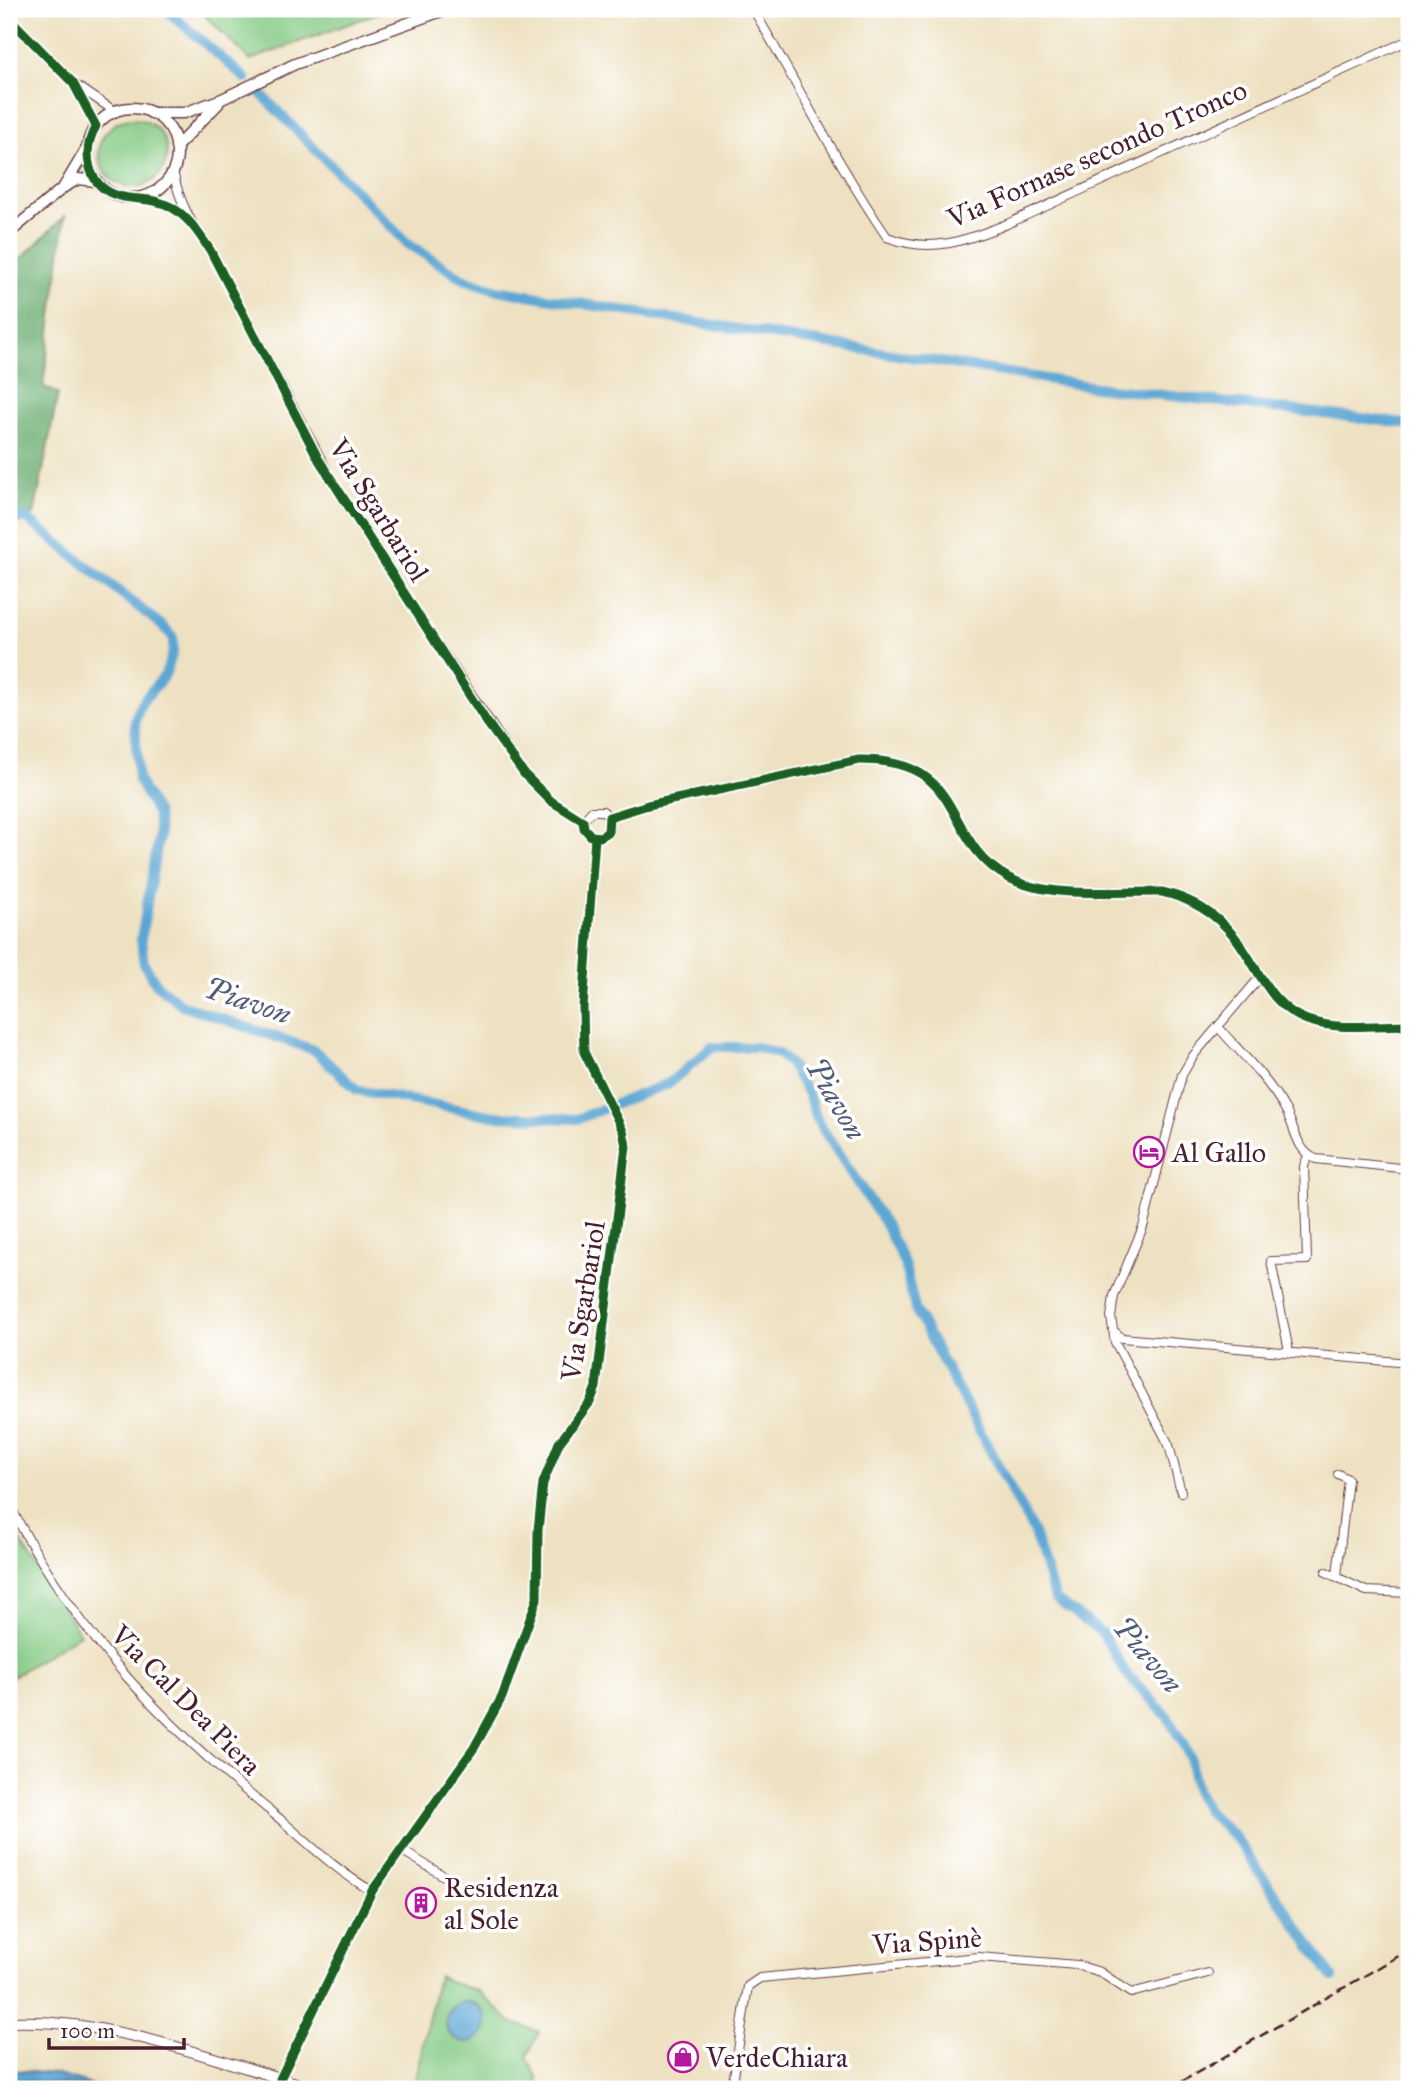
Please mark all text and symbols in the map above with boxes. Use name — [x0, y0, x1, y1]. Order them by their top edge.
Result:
street label: Via Fornase secondo Tronco — [941, 72, 1252, 236]
street label: Via Sgarbariol — [321, 431, 437, 588]
water label: Piavon — [200, 970, 296, 1033]
water label: Piavon — [798, 1052, 874, 1147]
hotel icon: Al Gallo — [1132, 1135, 1166, 1169]
place label: Al Gallo — [1171, 1135, 1266, 1170]
street label: Via Sgarbariol — [553, 1218, 613, 1385]
water label: Piavon — [1106, 1609, 1190, 1701]
street label: Via Cal Dea Piera — [103, 1617, 269, 1783]
place label: Residenza al Sole — [444, 1870, 559, 1937]
building icon: Residenza al Sole — [404, 1886, 438, 1920]
street label: Via Spinè — [870, 1920, 983, 1962]
scale bar — [49, 2007, 184, 2051]
text: 100 m — [60, 2018, 115, 2044]
shop icon: VerdeChiara — [666, 2040, 700, 2074]
place label: VerdeChiara — [705, 2040, 848, 2075]

